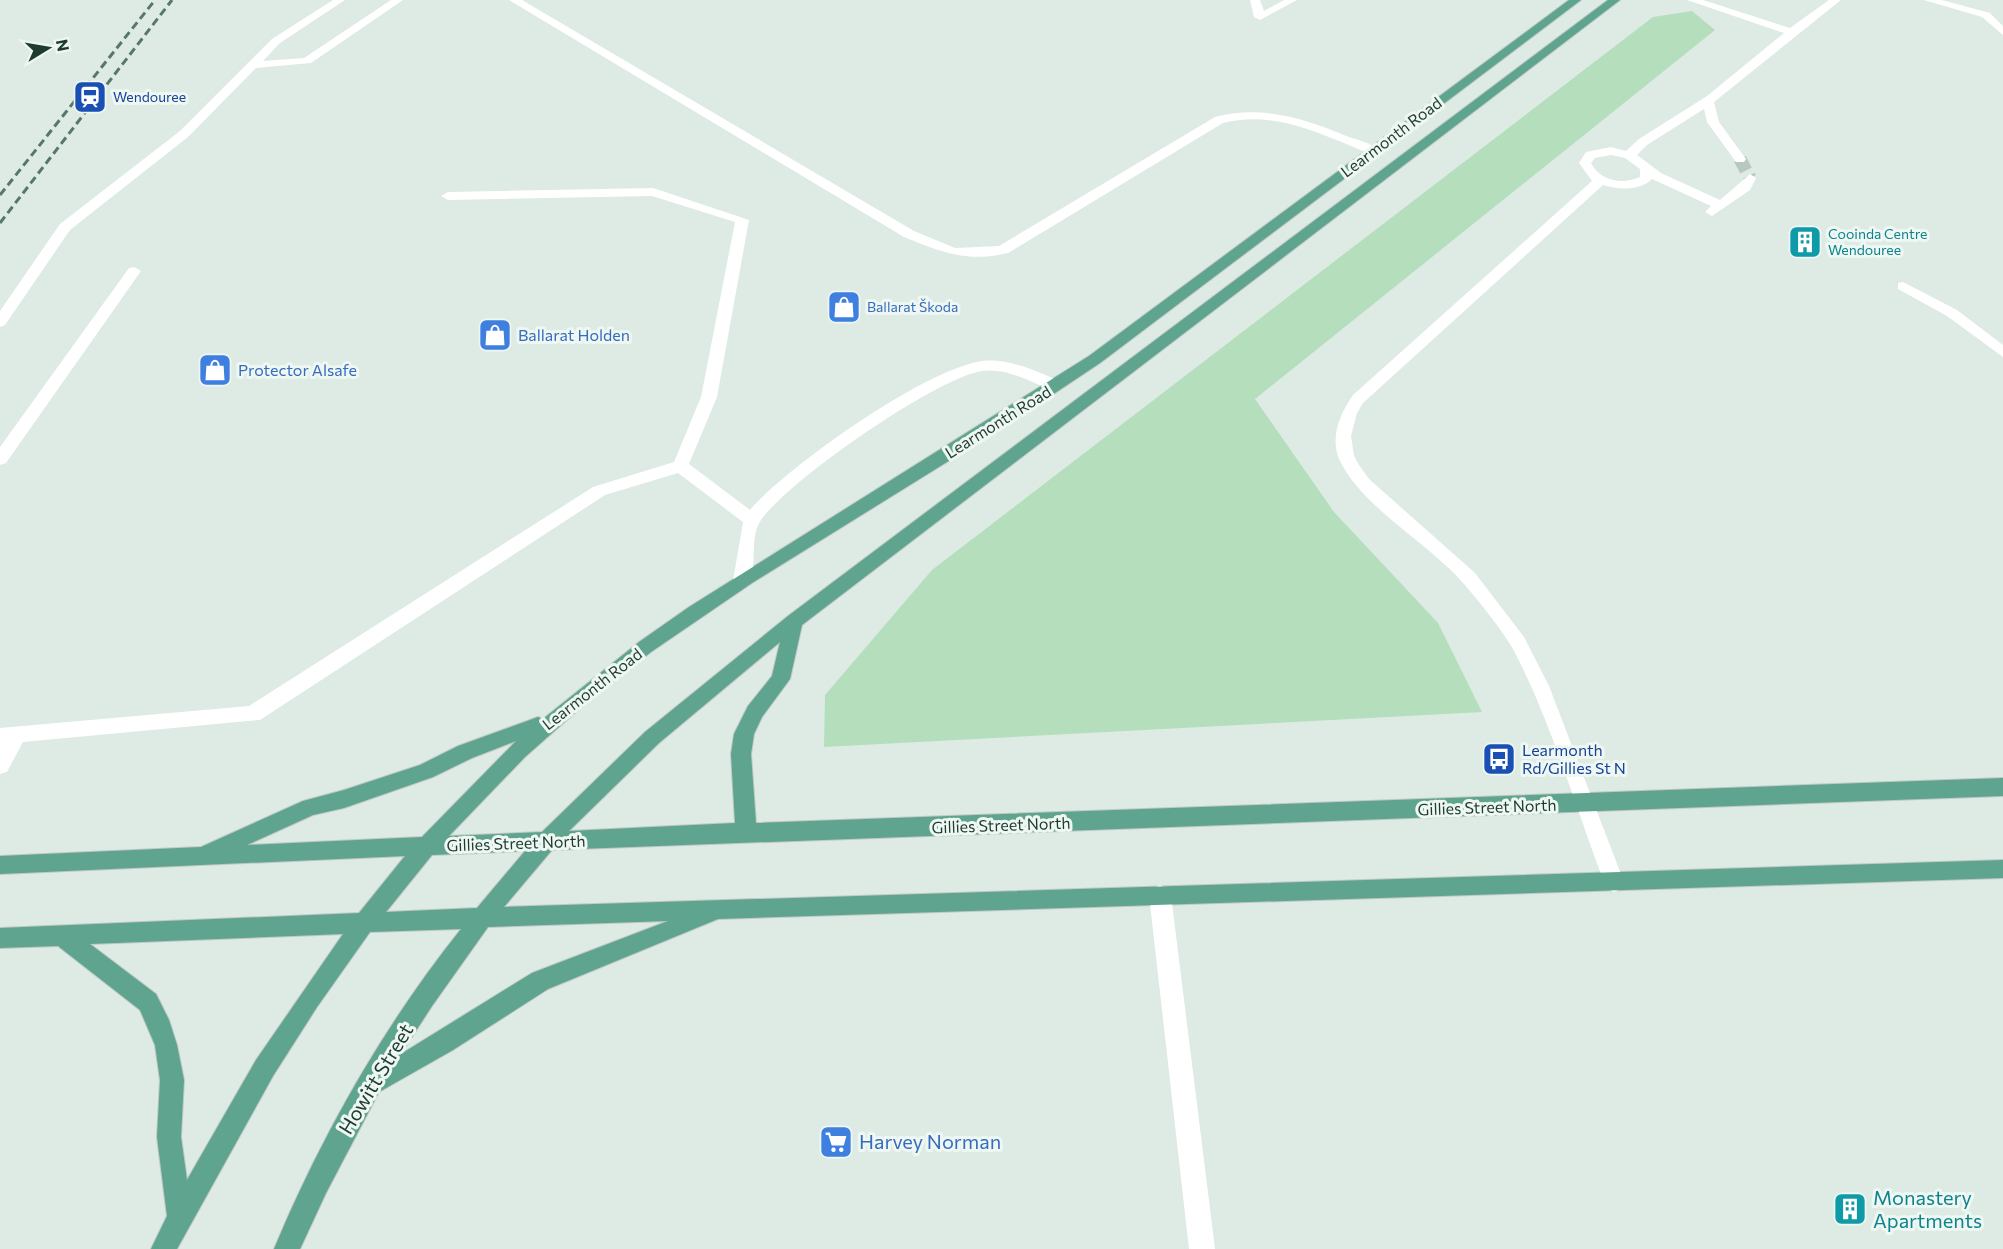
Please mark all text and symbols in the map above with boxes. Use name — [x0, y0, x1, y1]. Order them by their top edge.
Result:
north arrow — [18, 18, 78, 78]
text: N — [53, 37, 74, 53]
station icon: Wendouree — [72, 79, 108, 115]
place label: Wendouree — [113, 88, 186, 105]
street label: Learmonth Road — [1337, 93, 1445, 181]
building icon: Cooinda Centre Wendouree — [1787, 224, 1823, 260]
place label: Cooinda Centre Wendouree — [1828, 225, 1928, 258]
shop icon: Ballarat Škoda — [826, 289, 862, 325]
place label: Ballarat Škoda — [867, 298, 958, 315]
shop icon: Ballarat Holden — [477, 317, 513, 353]
place label: Ballarat Holden — [518, 325, 630, 344]
shop icon: Protector Alsafe — [197, 352, 233, 388]
place label: Protector Alsafe — [238, 360, 357, 379]
street label: Learmonth Road — [941, 381, 1054, 462]
street label: Learmonth Road — [538, 644, 645, 733]
place label: Learmonth Rd/Gillies St N — [1522, 740, 1626, 777]
bus stop icon: Learmonth Rd/Gillies St N — [1481, 741, 1517, 777]
street label: Gillies Street North — [1417, 795, 1557, 818]
street label: Gillies Street North — [931, 813, 1071, 836]
street label: Gillies Street North — [446, 831, 586, 854]
street label: Howitt Street — [333, 1019, 417, 1138]
supermarket icon: Harvey Norman — [818, 1124, 854, 1160]
place label: Harvey Norman — [859, 1129, 1001, 1153]
place label: Monastery Apartments — [1873, 1185, 1982, 1232]
building icon: Monastery Apartments — [1832, 1191, 1868, 1227]

